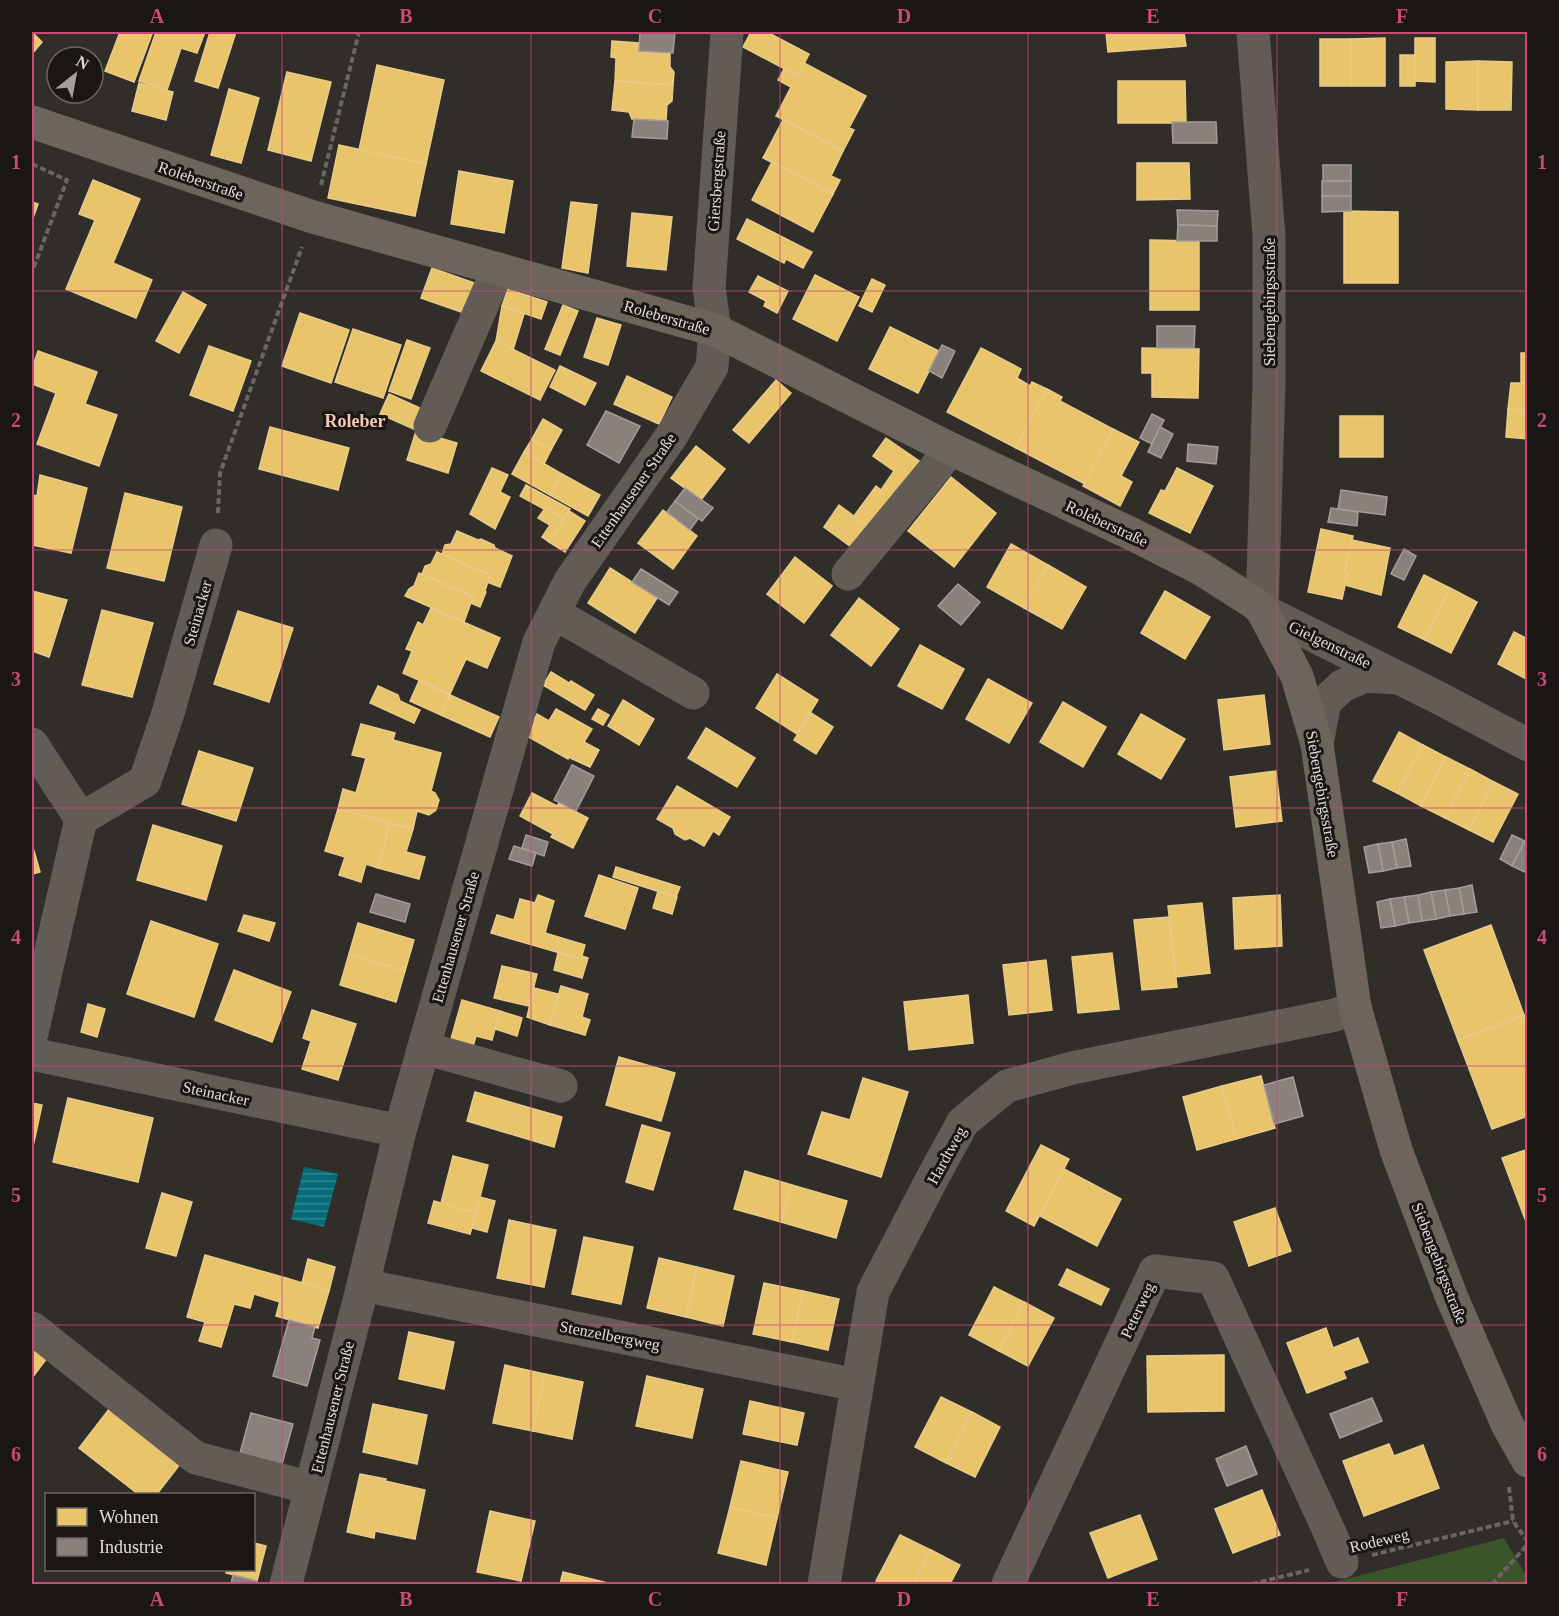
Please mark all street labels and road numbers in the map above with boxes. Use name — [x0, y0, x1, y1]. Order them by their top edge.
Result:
street label: Giersbergstraße — [704, 130, 729, 232]
street label: Roleberstraße — [156, 158, 246, 203]
street label: Siebengebirgsstraße — [1261, 238, 1279, 366]
street label: Roleberstraße — [622, 297, 712, 338]
street label: Ettenhausener Straße — [588, 430, 679, 551]
street label: Roleberstraße — [1063, 497, 1151, 550]
street label: Steinacker — [180, 578, 215, 648]
street label: Gielgenstraße — [1286, 617, 1373, 672]
street label: Siebengebirgsstraße — [1302, 729, 1342, 859]
street label: Ettenhausener Straße — [429, 870, 482, 1005]
street label: Steinacker — [181, 1078, 251, 1109]
street label: Hardtweg — [924, 1124, 970, 1187]
street label: Siebengebirgsstraße — [1408, 1200, 1471, 1327]
street label: Peterweg — [1117, 1280, 1159, 1341]
street label: Stenzelbergweg — [558, 1317, 662, 1355]
street label: Ettenhausener Straße — [308, 1339, 357, 1475]
street label: Rodeweg — [1348, 1525, 1411, 1557]

